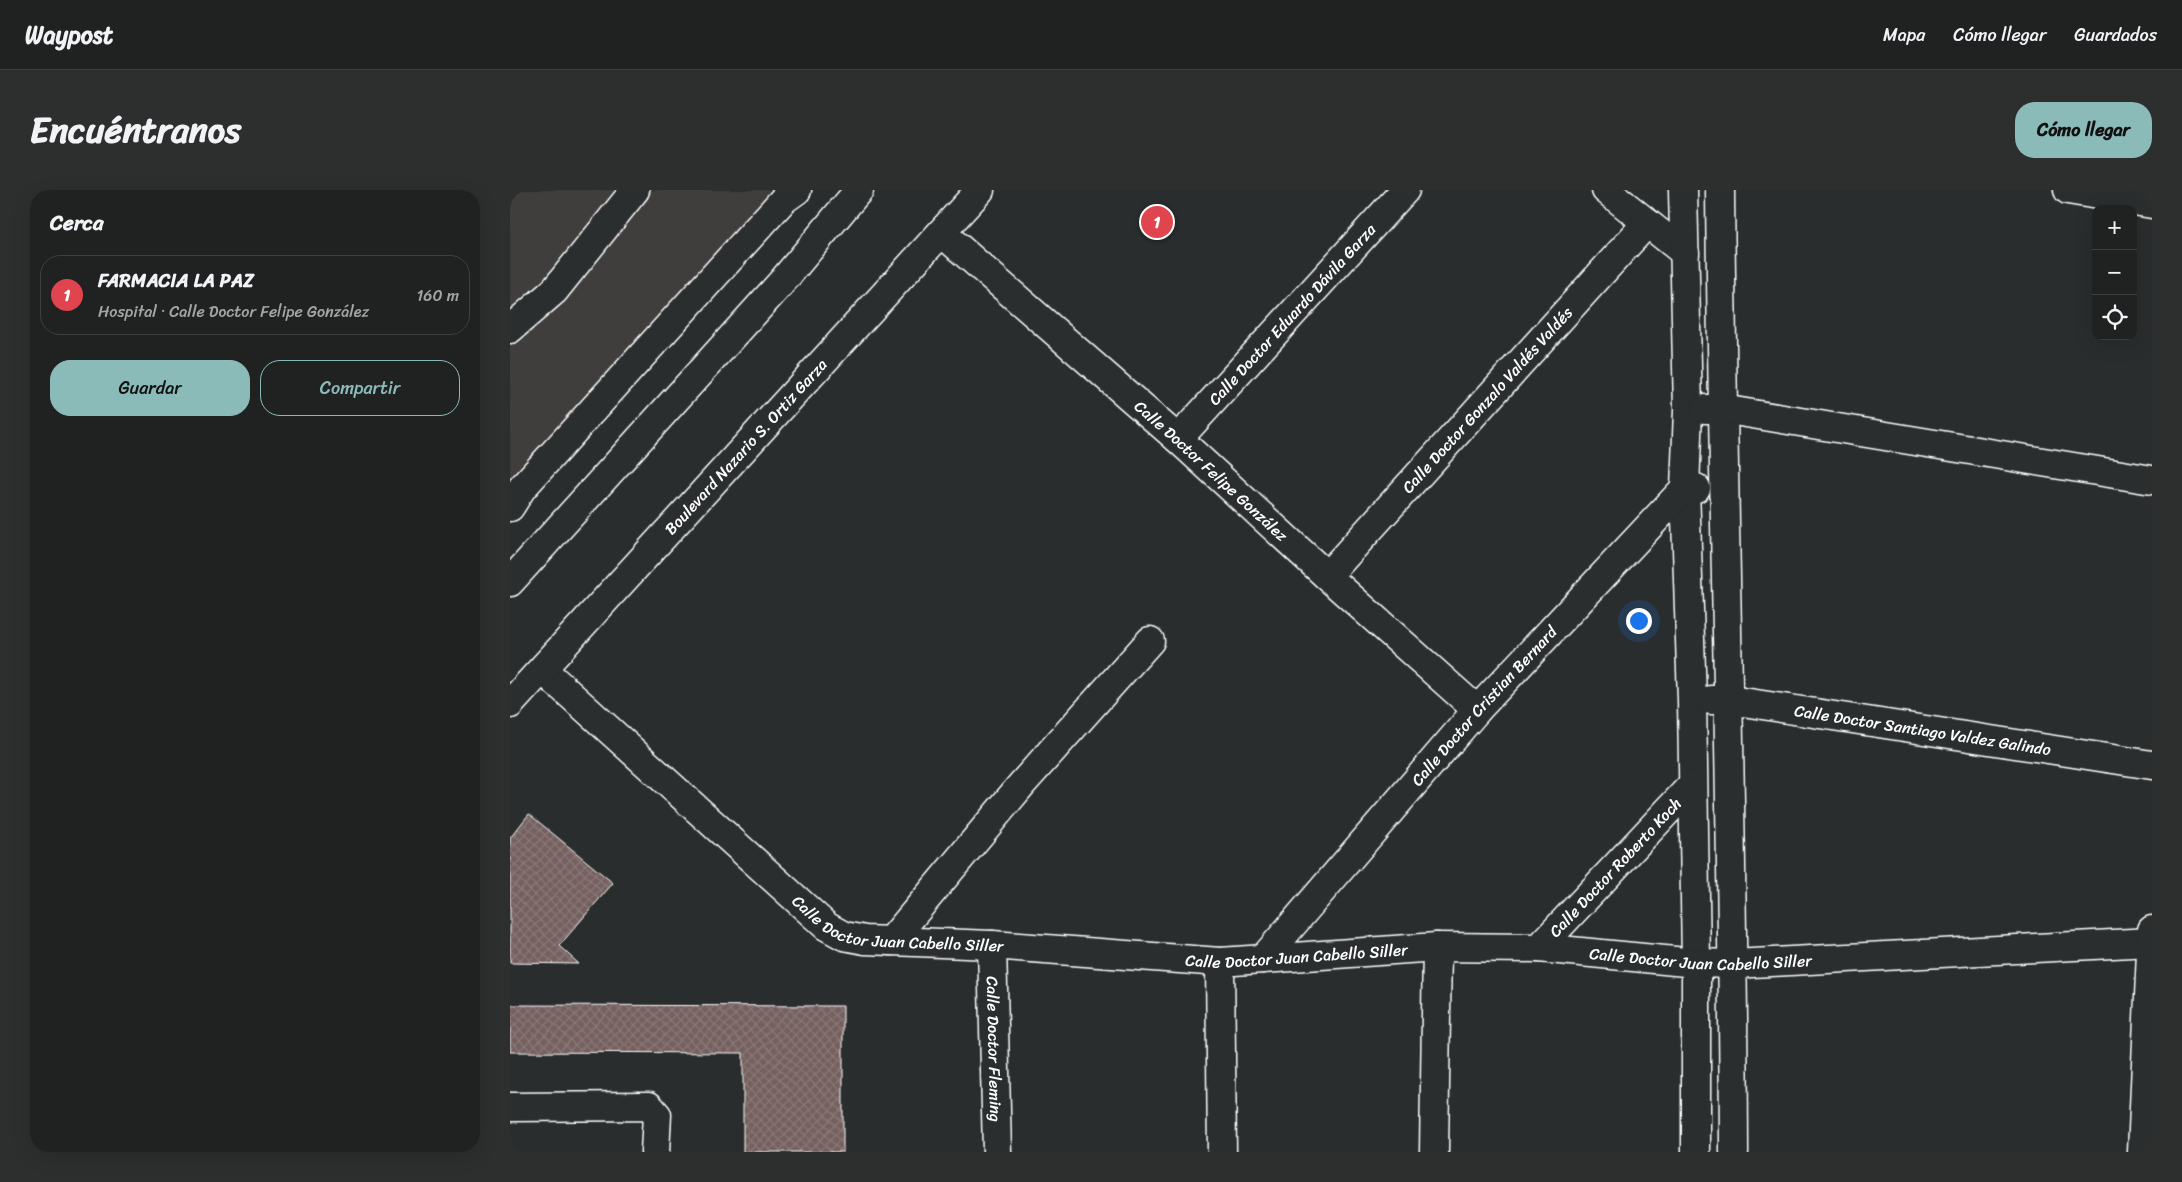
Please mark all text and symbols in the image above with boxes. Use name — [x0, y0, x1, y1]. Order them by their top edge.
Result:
text: Waypost — [25, 14, 113, 56]
text: Mapa — [1883, 19, 1925, 51]
text: Cómo llegar — [1953, 19, 2046, 51]
text: Guardados — [2074, 19, 2157, 51]
text: Encuéntranos — [30, 99, 241, 161]
button: Cómo llegar — [2015, 102, 2152, 158]
pin: 1 — [1141, 203, 1173, 241]
text: Cerca — [50, 204, 104, 242]
map controls — [2092, 205, 2137, 340]
button: + — [2092, 205, 2137, 250]
street label: Calle Doctor Eduardo Dávila Garza — [1201, 216, 1384, 412]
button: − — [2092, 250, 2137, 295]
text: FARMACIA LA PAZ — [98, 264, 254, 297]
text: 1 — [64, 281, 70, 310]
text: 160 m — [416, 281, 459, 310]
button: locate — [2092, 295, 2137, 340]
text: Hospital · Calle Doctor Felipe González — [98, 297, 369, 326]
street label: Calle Doctor Gonzalo Valdés Valdés — [1394, 299, 1580, 500]
street label: Boulevard Nazario S. Ortiz Garza — [657, 352, 835, 542]
button: Guardar — [50, 360, 250, 416]
button: Compartir — [260, 360, 460, 416]
street label: Calle Doctor Felipe González — [1127, 393, 1295, 549]
your location — [1626, 608, 1652, 634]
street label: Calle Doctor Cristian Bernard — [1404, 618, 1565, 793]
street label: Calle Doctor Santiago Valdez Galindo — [1792, 696, 2053, 764]
street label: Calle Doctor Roberto Koch — [1542, 790, 1689, 944]
street label: Calle Doctor Juan Cabello Siller — [785, 887, 1006, 961]
street label: Calle Doctor Juan Cabello Siller — [1184, 935, 1410, 977]
street label: Calle Doctor Juan Cabello Siller — [1588, 939, 1814, 979]
street label: Calle Doctor Fleming — [978, 976, 1010, 1122]

